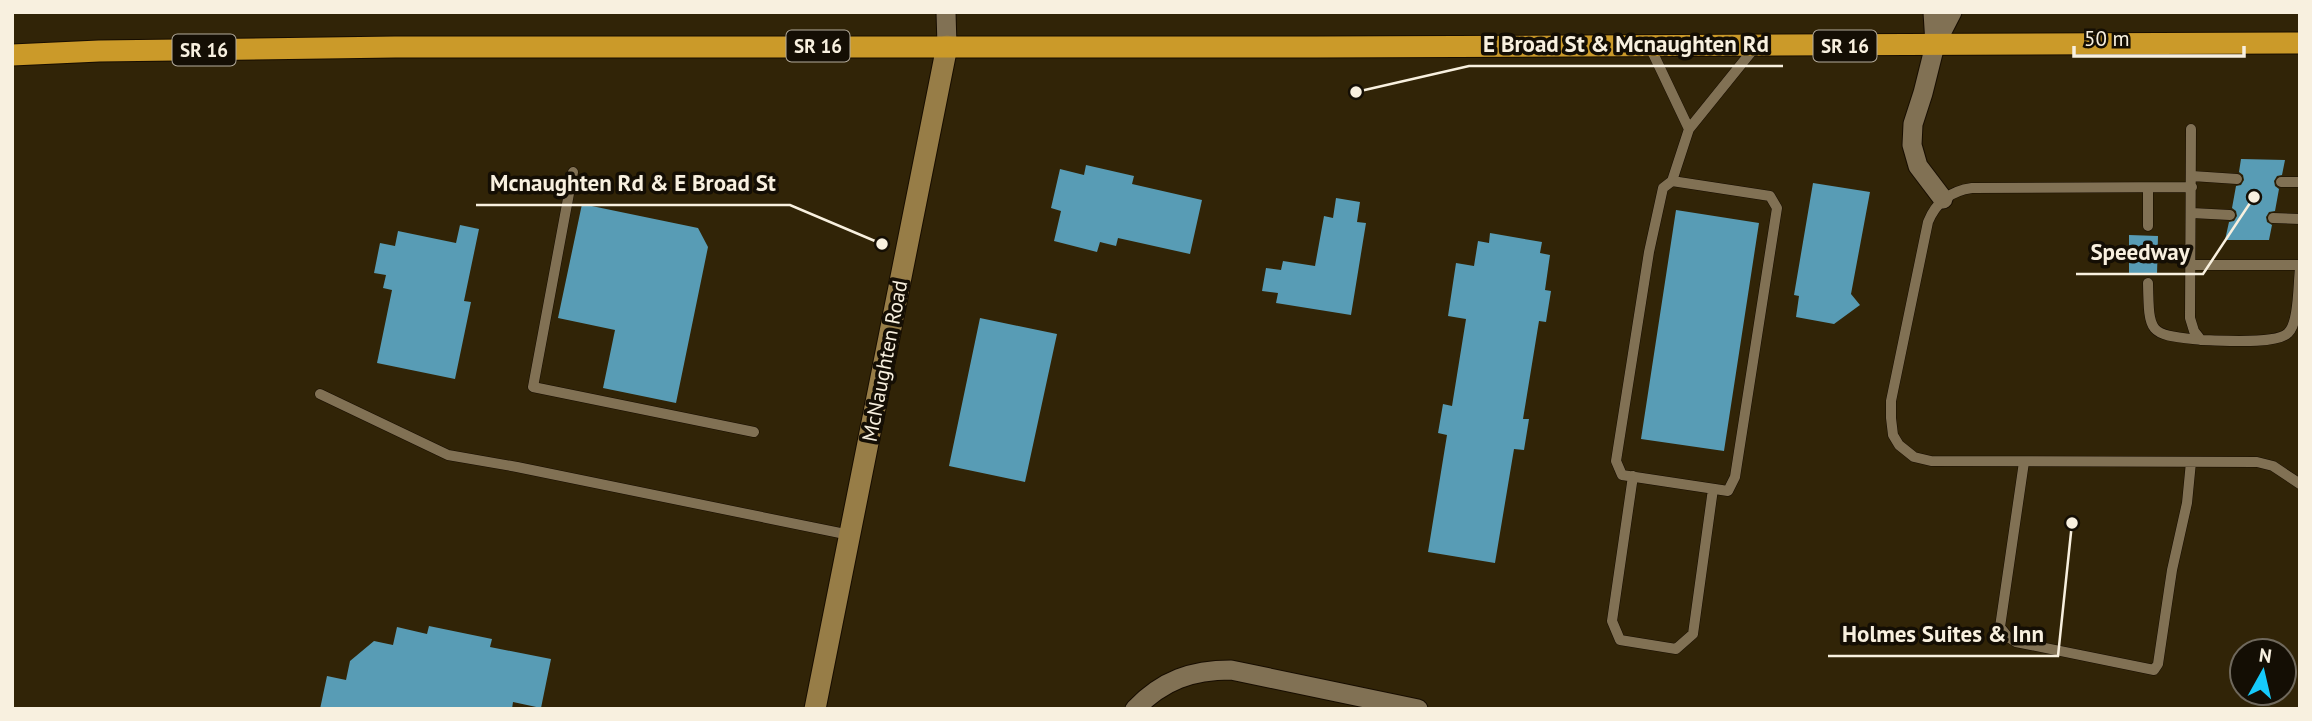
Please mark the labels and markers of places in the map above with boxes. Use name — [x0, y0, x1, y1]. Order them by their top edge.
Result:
callout: E Broad St & Mcnaughten Rd — [1469, 22, 1783, 66]
callout: Mcnaughten Rd & E Broad St — [476, 161, 790, 205]
callout: Speedway — [2076, 230, 2203, 274]
callout: Holmes Suites & Inn — [1828, 612, 2058, 656]

